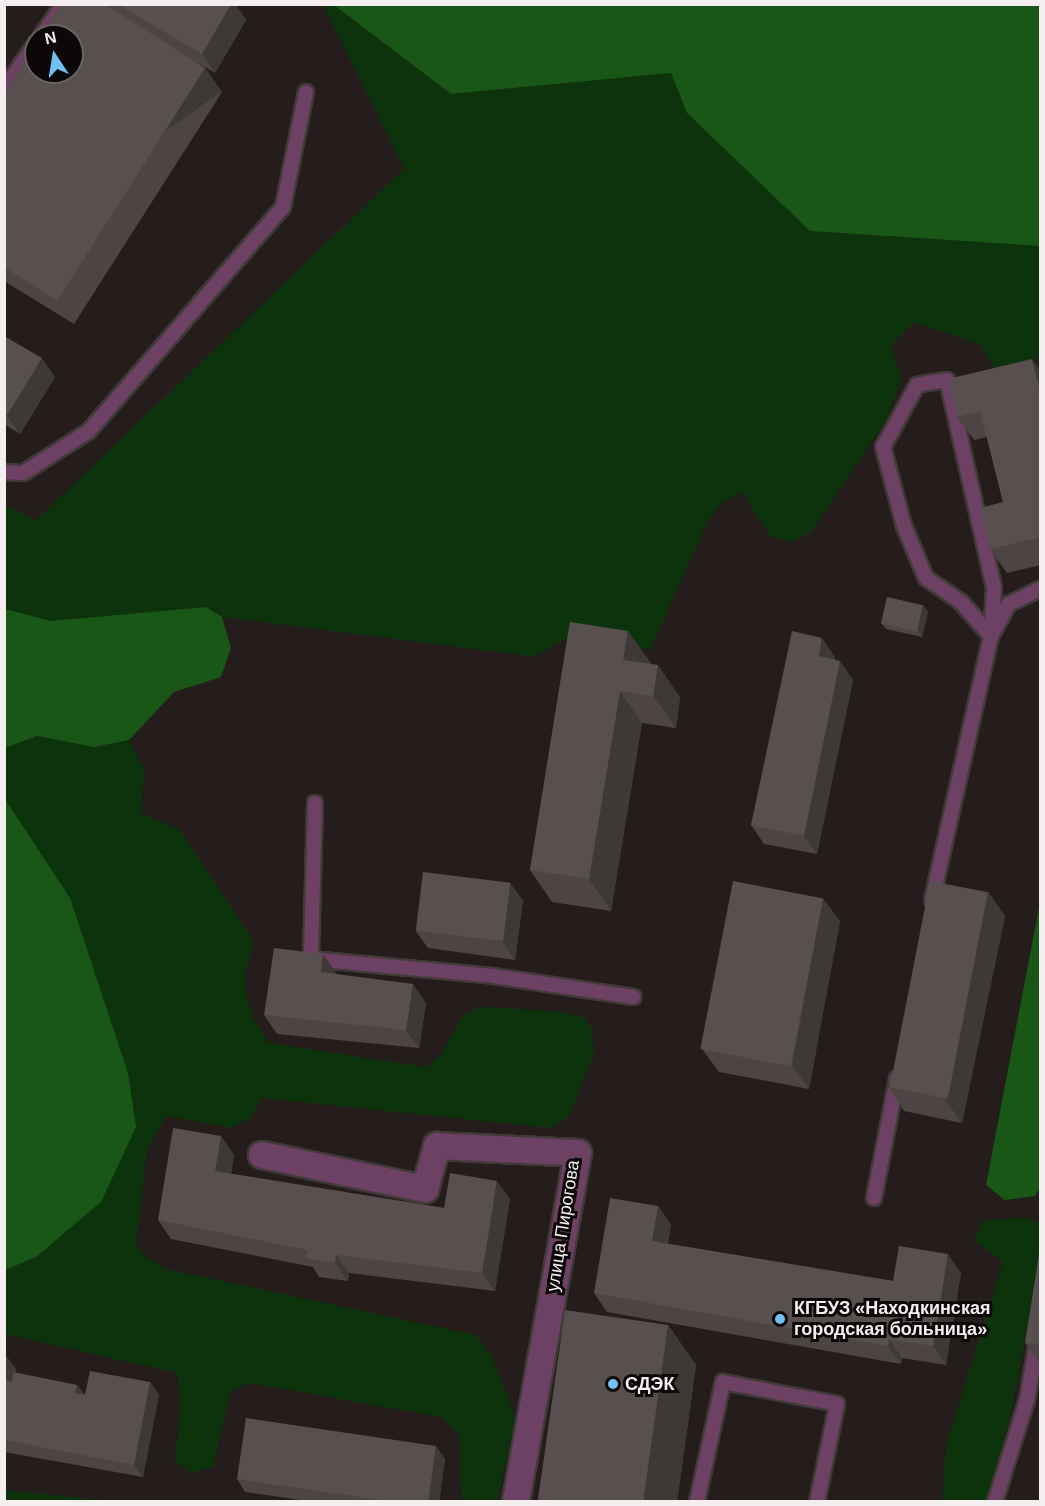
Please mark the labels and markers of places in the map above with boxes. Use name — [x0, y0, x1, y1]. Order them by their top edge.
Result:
place label: КГБУЗ «Находкинская городская больница» — [794, 1298, 990, 1340]
marker: КГБУЗ «Находкинская городская больница» — [771, 1310, 789, 1328]
place label: СДЭК — [625, 1373, 674, 1395]
marker: СДЭК — [606, 1377, 620, 1391]

